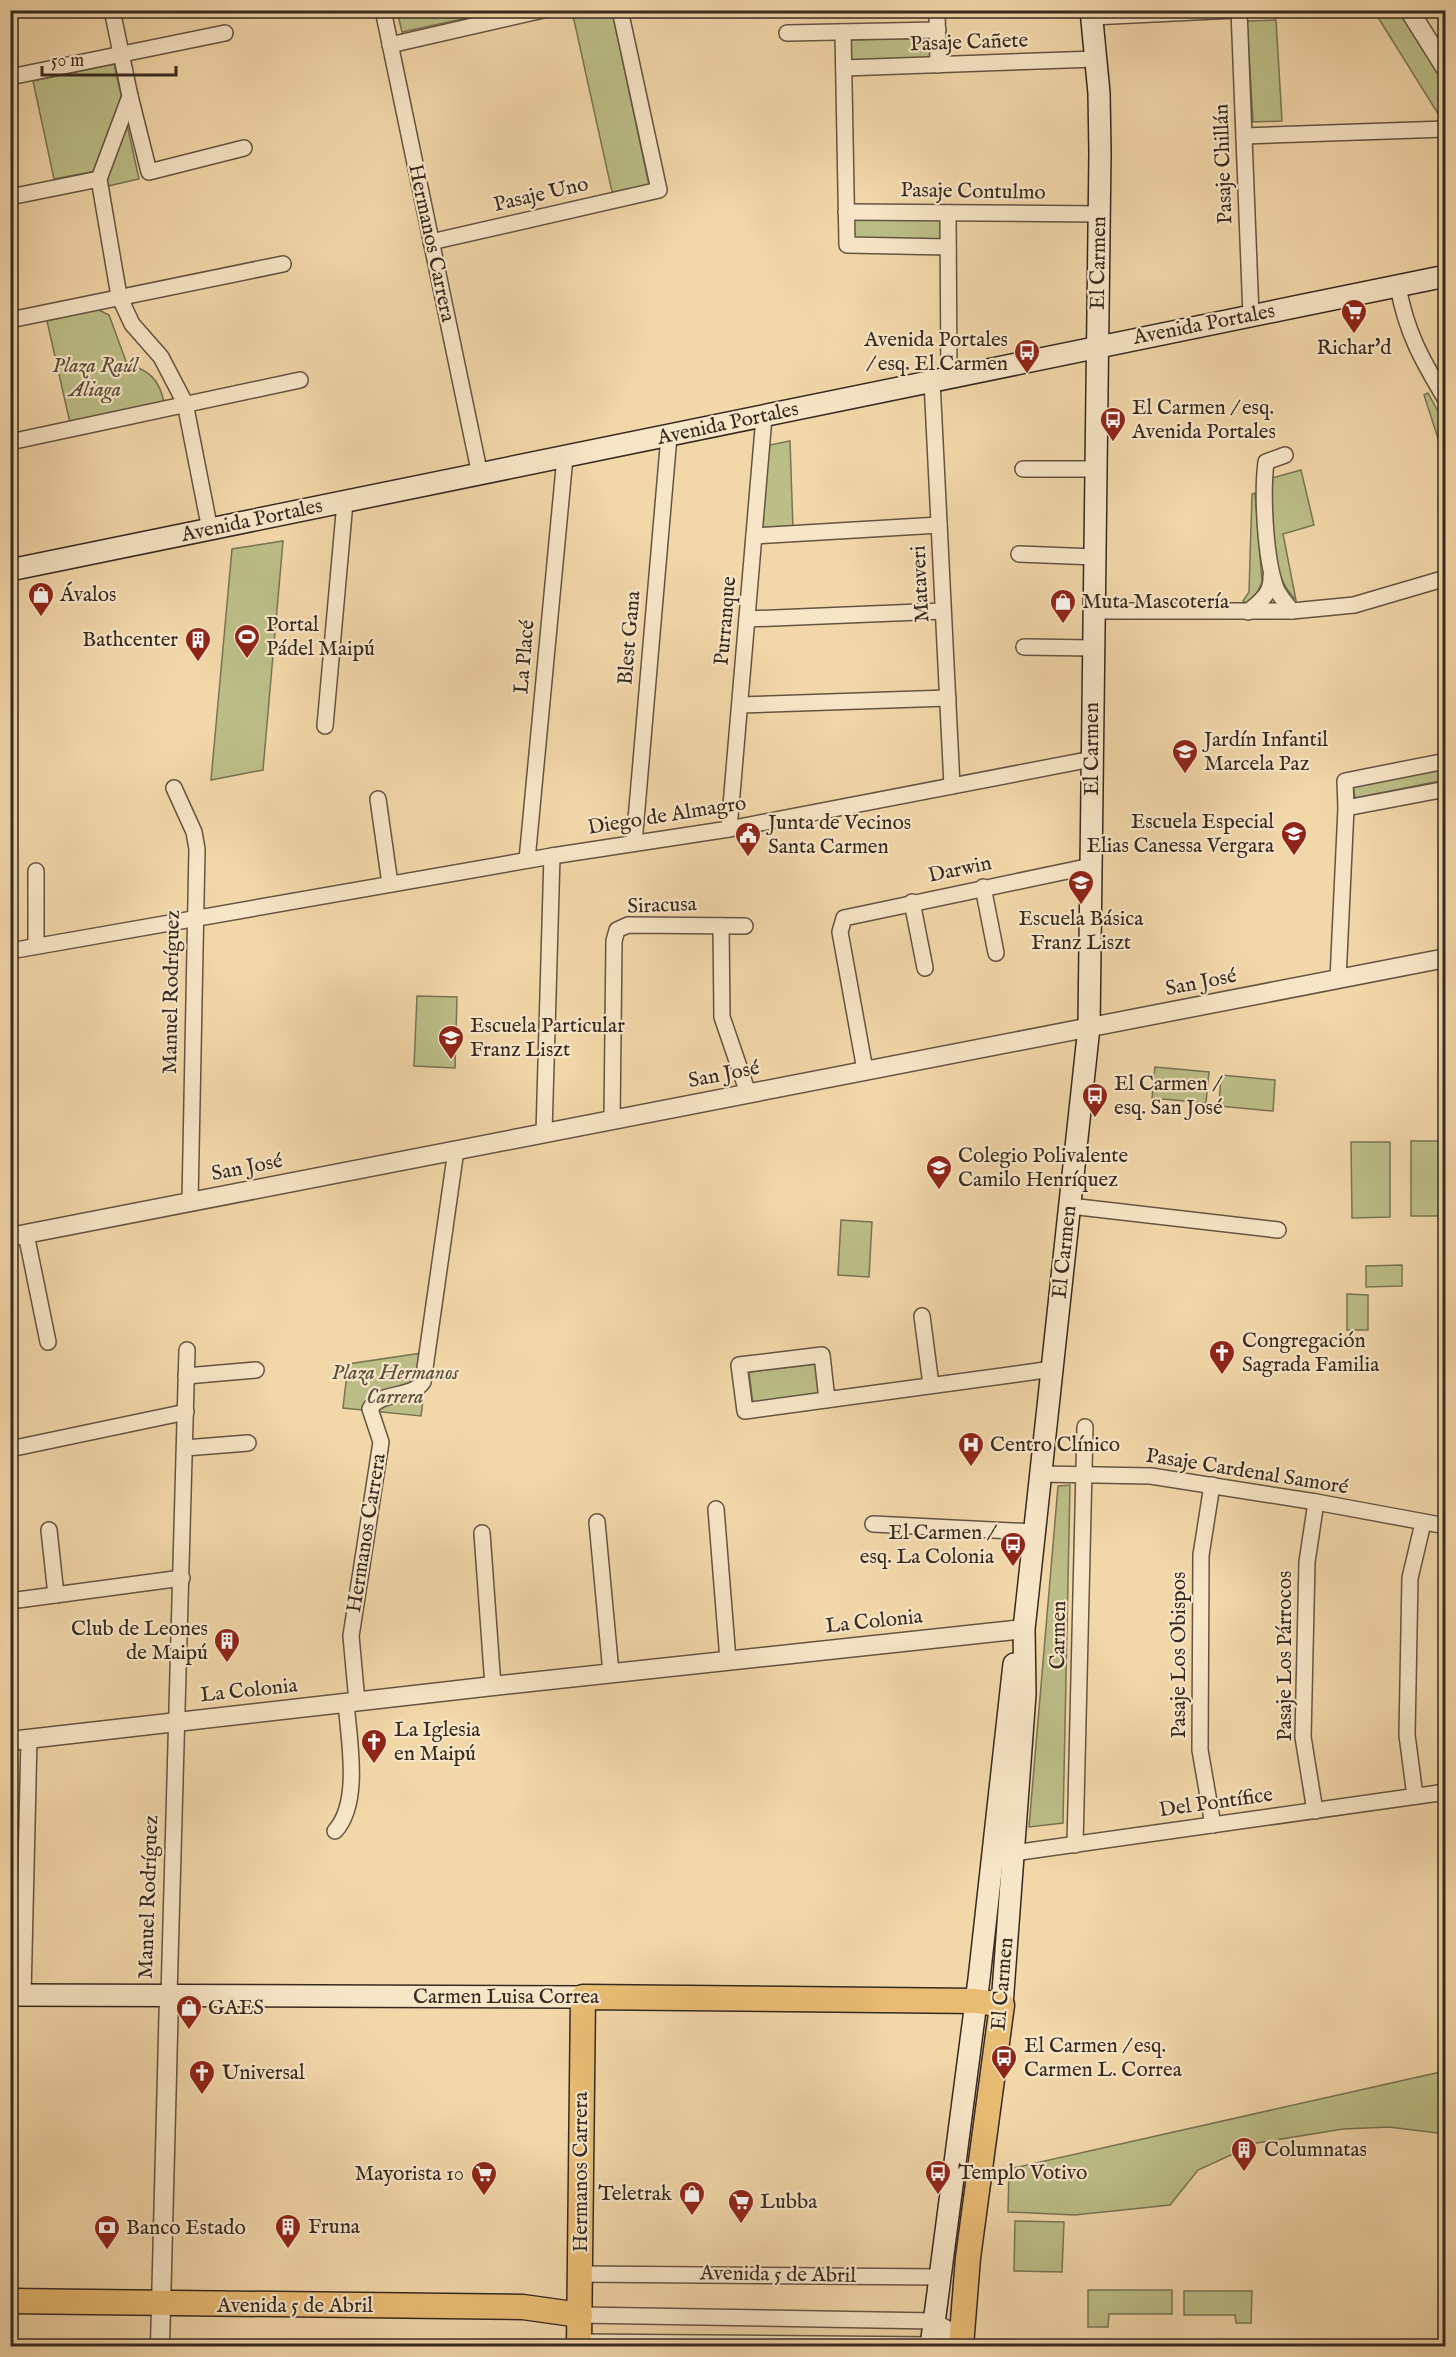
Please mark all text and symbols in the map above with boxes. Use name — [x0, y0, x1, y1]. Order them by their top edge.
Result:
street label: Pasaje Cañete — [909, 27, 1029, 59]
scale bar — [42, 39, 176, 77]
text: 50 m — [51, 50, 84, 73]
street label: Pasaje Chillán — [1208, 103, 1240, 225]
street label: Hermanos Carrera — [401, 162, 461, 325]
street label: Pasaje Uno — [491, 171, 591, 219]
street label: Pasaje Contulmo — [900, 177, 1046, 207]
street label: El Carmen — [1085, 216, 1113, 310]
supermarket icon: Richar'd — [1339, 297, 1369, 335]
street label: Avenida Portales — [1130, 298, 1277, 352]
place label: Avenida Portales / esq. El Carmen — [863, 327, 1008, 378]
place label: Richar'd — [1316, 335, 1392, 362]
bus stop icon: Avenida Portales / esq. El Carmen — [1012, 337, 1042, 375]
park label: Plaza Raúl Aliaga — [52, 353, 140, 404]
place label: El Carmen / esq. Avenida Portales — [1131, 395, 1276, 446]
street label: Avenida Portales — [654, 396, 801, 452]
bus stop icon: El Carmen / esq. Avenida Portales — [1098, 405, 1128, 443]
street label: Avenida Portales — [178, 493, 325, 549]
street label: Mataveri — [906, 545, 936, 623]
street label: Purranque — [709, 575, 743, 667]
shop icon: Ávalos — [26, 580, 56, 618]
place label: Ávalos — [59, 581, 116, 609]
shop icon: Muta Mascotería — [1048, 587, 1078, 625]
street label: Blest Gana — [612, 589, 648, 686]
place label: Muta Mascotería — [1082, 589, 1230, 616]
place label: Portal Pádel Maipú — [266, 612, 375, 663]
street label: La Placé — [508, 619, 542, 695]
sports icon: Portal Pádel Maipú — [232, 622, 262, 660]
building icon: Bathcenter — [183, 625, 213, 663]
place label: Bathcenter — [82, 627, 178, 654]
street label: El Carmen — [1079, 702, 1106, 796]
place label: Jardín Infantil Marcela Paz — [1202, 727, 1328, 778]
school or university icon: Jardín Infantil Marcela Paz — [1170, 737, 1200, 775]
street label: Diego de Almagro — [586, 790, 748, 842]
place label: Escuela Especial Elias Canessa Vergara — [1086, 809, 1275, 860]
place label: Junta de Vecinos Santa Carmen — [766, 810, 911, 861]
school or university icon: Escuela Especial Elias Canessa Vergara — [1279, 819, 1309, 857]
public building icon: Junta de Vecinos Santa Carmen — [733, 820, 763, 858]
street label: Darwin — [926, 850, 994, 890]
school or university icon: Escuela Básica Franz Liszt — [1066, 868, 1096, 906]
street label: Siracusa — [627, 891, 698, 921]
place label: Escuela Básica Franz Liszt — [1019, 906, 1144, 957]
street label: Manuel Rodríguez — [157, 909, 187, 1074]
street label: San José — [1163, 963, 1239, 1003]
place label: Escuela Particular Franz Liszt — [470, 1013, 625, 1064]
school or university icon: Escuela Particular Franz Liszt — [436, 1023, 466, 1061]
street label: San José — [686, 1055, 762, 1095]
place label: El Carmen / esq. San José — [1114, 1071, 1223, 1122]
bus stop icon: El Carmen / esq. San José — [1080, 1081, 1110, 1119]
place label: Colegio Polivalente Camilo Henríquez — [958, 1143, 1129, 1194]
street label: San José — [209, 1148, 285, 1188]
school or university icon: Colegio Polivalente Camilo Henríquez — [924, 1153, 954, 1191]
street label: El Carmen — [1047, 1204, 1083, 1300]
place label: Congregación Sagrada Familia — [1242, 1328, 1380, 1379]
church icon: Congregación Sagrada Familia — [1207, 1338, 1237, 1376]
park label: Plaza Hermanos Carrera — [331, 1360, 460, 1411]
hospital icon: Centro Clínico — [956, 1430, 986, 1468]
place label: Centro Clínico — [990, 1432, 1120, 1459]
street label: Pasaje Cardenal Samoré — [1144, 1443, 1350, 1501]
street label: Hermanos Carrera — [341, 1451, 393, 1615]
place label: El Carmen / esq. La Colonia — [860, 1520, 998, 1571]
bus stop icon: El Carmen / esq. La Colonia — [998, 1530, 1028, 1568]
street label: Pasaje Los Párrocos — [1272, 1571, 1299, 1741]
street label: Pasaje Los Obispos — [1166, 1572, 1193, 1738]
street label: Carmen — [1045, 1600, 1073, 1670]
street label: La Colonia — [824, 1603, 925, 1641]
place label: Club de Leones de Maipú — [71, 1616, 208, 1667]
building icon: Club de Leones de Maipú — [212, 1626, 242, 1664]
street label: La Colonia — [199, 1672, 300, 1710]
place label: La Iglesia en Maipú — [394, 1717, 481, 1768]
church icon: La Iglesia en Maipú — [359, 1727, 389, 1765]
street label: Del Pontífice — [1157, 1782, 1275, 1824]
street label: Manuel Rodríguez — [133, 1814, 165, 1979]
street label: El Carmen — [985, 1936, 1021, 2032]
street label: Carmen Luisa Correa — [413, 1984, 600, 2011]
shop icon: GAES — [174, 1993, 204, 2031]
place label: GAES — [208, 1995, 264, 2022]
place label: El Carmen / esq. Carmen L. Correa — [1024, 2033, 1183, 2084]
bus stop icon: El Carmen / esq. Carmen L. Correa — [989, 2043, 1019, 2081]
church icon: Universal — [187, 2058, 217, 2096]
place label: Universal — [222, 2060, 305, 2087]
street label: Hermanos Carrera — [568, 2091, 595, 2252]
building icon: Columnatas — [1229, 2135, 1259, 2173]
place label: Columnatas — [1264, 2137, 1367, 2164]
bus stop icon: Templo Votivo — [923, 2158, 953, 2196]
supermarket icon: Mayorista 10 — [469, 2159, 499, 2197]
place label: Templo Votivo — [958, 2160, 1087, 2187]
place label: Mayorista 10 — [355, 2161, 464, 2188]
shop icon: Teletrak — [677, 2179, 707, 2217]
place label: Teletrak — [598, 2181, 673, 2208]
supermarket icon: Lubba — [726, 2187, 756, 2225]
place label: Lubba — [760, 2189, 818, 2216]
building icon: Fruna — [273, 2212, 303, 2250]
bank icon: Banco Estado — [92, 2213, 122, 2251]
place label: Fruna — [308, 2214, 361, 2241]
place label: Banco Estado — [126, 2215, 246, 2242]
street label: Avenida 5 de Abril — [699, 2260, 857, 2290]
street label: Avenida 5 de Abril — [216, 2293, 373, 2320]

